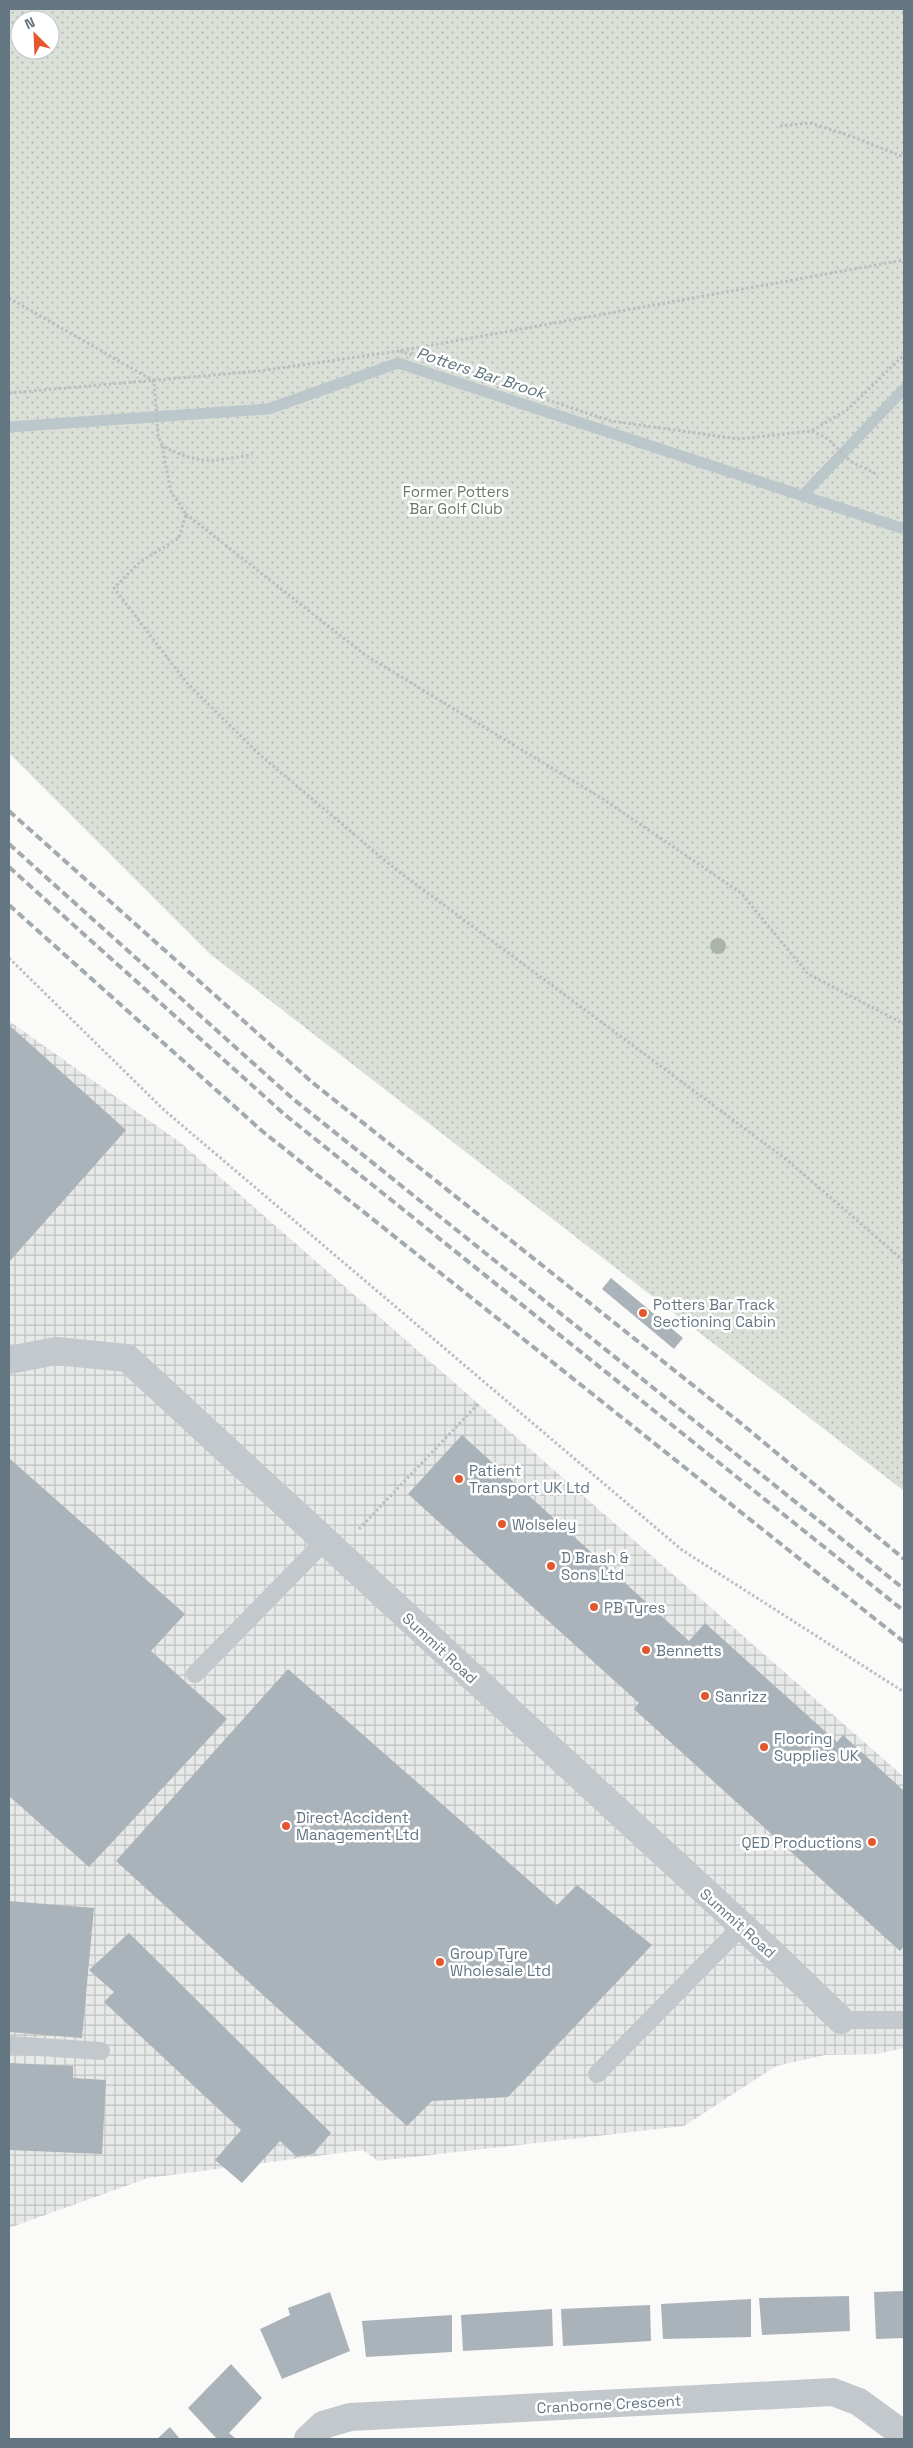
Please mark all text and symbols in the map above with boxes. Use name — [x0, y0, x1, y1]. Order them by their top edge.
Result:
north arrow — [10, 10, 60, 60]
text: N — [22, 13, 38, 33]
water label: Potters Bar Brook — [414, 342, 550, 404]
park label: Former Potters Bar Golf Club — [403, 482, 509, 518]
place label: Potters Bar Track Sectioning Cabin — [653, 1295, 776, 1331]
marker: Potters Bar Track Sectioning Cabin — [637, 1307, 649, 1319]
place label: Patient Transport UK Ltd — [469, 1461, 590, 1497]
marker: Patient Transport UK Ltd — [453, 1473, 465, 1485]
place label: Wolseley — [512, 1515, 576, 1534]
marker: Wolseley — [496, 1518, 508, 1530]
place label: D Brash & Sons Ltd — [561, 1548, 629, 1584]
marker: D Brash & Sons Ltd — [545, 1560, 557, 1572]
place label: PB Tyres — [604, 1598, 665, 1617]
marker: PB Tyres — [588, 1601, 600, 1613]
street label: Summit Road — [399, 1609, 481, 1687]
place label: Bennetts — [656, 1641, 722, 1660]
marker: Bennetts — [640, 1644, 652, 1656]
place label: Sanrizz — [715, 1687, 767, 1706]
marker: Sanrizz — [699, 1690, 711, 1702]
place label: Flooring Supplies UK — [774, 1729, 859, 1765]
marker: Flooring Supplies UK — [758, 1741, 770, 1753]
place label: Direct Accident Management Ltd — [296, 1808, 419, 1844]
marker: Direct Accident Management Ltd — [280, 1820, 292, 1832]
place label: QED Productions — [742, 1833, 862, 1852]
marker: QED Productions — [866, 1836, 878, 1848]
street label: Summit Road — [696, 1884, 780, 1962]
place label: Group Tyre Wholesale Ltd — [450, 1944, 551, 1980]
marker: Group Tyre Wholesale Ltd — [434, 1956, 446, 1968]
street label: Cranborne Crescent — [536, 2391, 682, 2417]

